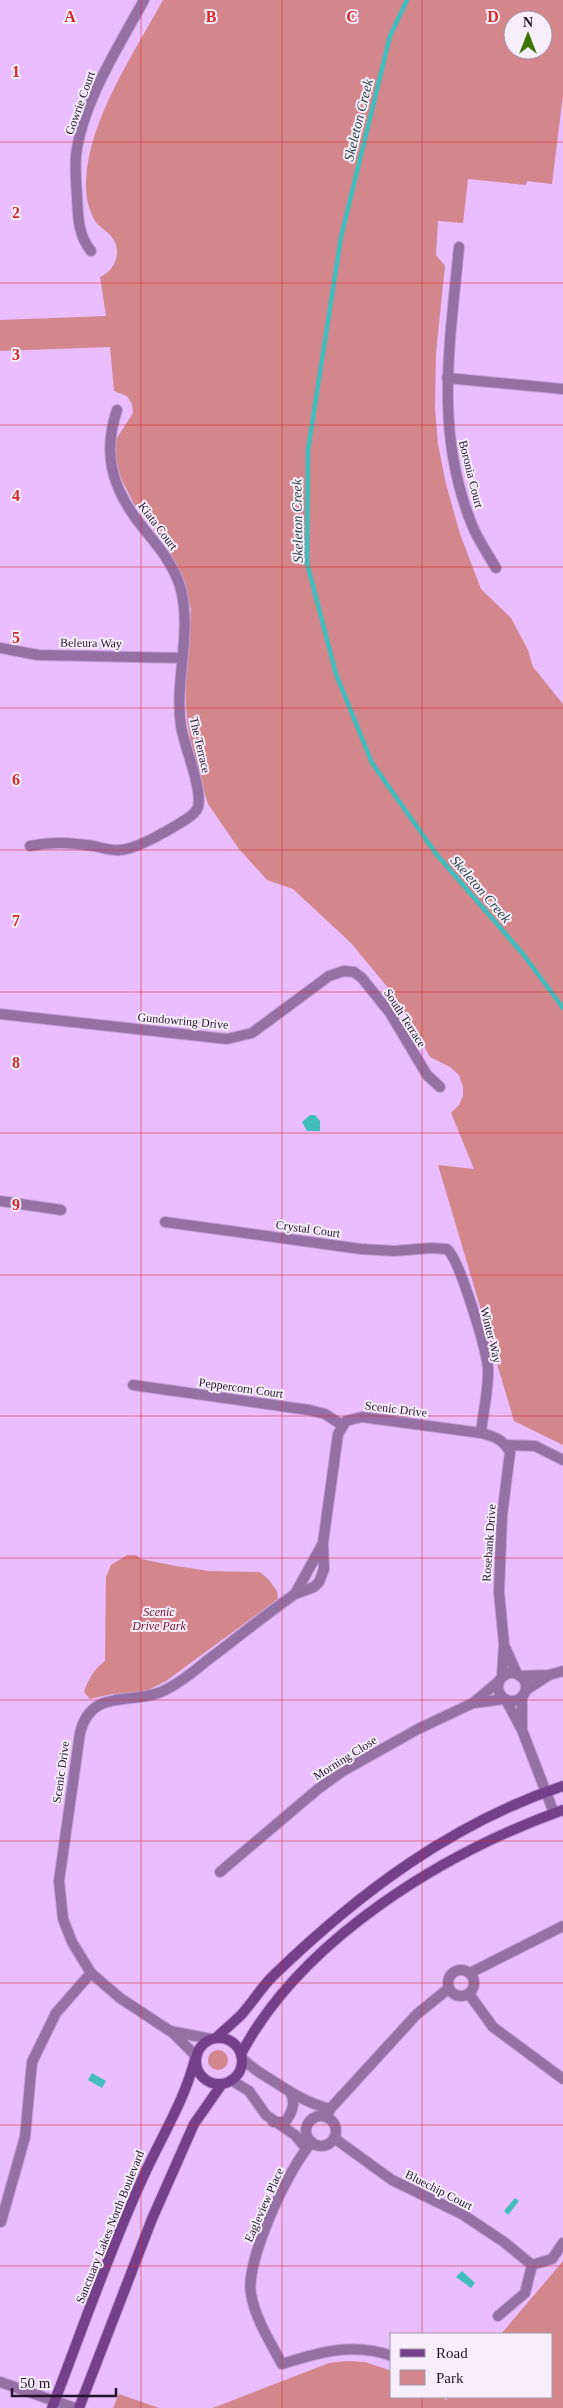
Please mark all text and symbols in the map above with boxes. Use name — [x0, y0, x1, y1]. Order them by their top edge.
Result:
text: A — [64, 8, 76, 25]
text: B — [206, 8, 217, 25]
text: C — [346, 8, 358, 25]
text: D — [487, 8, 499, 25]
north arrow — [503, 10, 553, 60]
text: N — [523, 15, 533, 30]
text: 1 — [12, 63, 20, 80]
street label: Gowrie Court — [62, 69, 98, 137]
water label: Skeleton Creek — [341, 77, 376, 163]
text: 2 — [12, 204, 20, 221]
text: 3 — [12, 346, 20, 363]
street label: Boronia Court — [456, 439, 486, 510]
water label: Skeleton Creek — [289, 478, 306, 563]
text: 4 — [12, 487, 20, 504]
street label: Kiata Court — [135, 499, 181, 553]
text: 5 — [12, 629, 20, 646]
street label: Beleura Way — [60, 635, 122, 651]
street label: The Terrace — [187, 716, 213, 774]
text: 6 — [12, 771, 20, 788]
water label: Skeleton Creek — [447, 853, 514, 926]
text: 7 — [12, 912, 20, 929]
street label: South Terrace — [381, 986, 429, 1050]
street label: Gundowring Drive — [137, 1010, 229, 1032]
text: 8 — [12, 1054, 20, 1071]
text: 9 — [12, 1196, 20, 1213]
street label: Crystal Court — [275, 1218, 342, 1241]
street label: Winter Way — [477, 1306, 505, 1364]
street label: Peppercorn Court — [198, 1375, 285, 1401]
street label: Scenic Drive — [364, 1398, 428, 1420]
street label: Rosebank Drive — [479, 1504, 499, 1582]
park label: Scenic Drive Park — [131, 1605, 186, 1633]
street label: Morning Close — [311, 1733, 379, 1783]
street label: Scenic Drive — [50, 1740, 72, 1804]
street label: Sanctuary Lakes North Boulevard — [73, 2149, 147, 2305]
street label: Eagleview Place — [241, 2166, 287, 2244]
street label: Bluechip Court — [403, 2167, 476, 2213]
legend — [390, 2333, 553, 2398]
text: Road — [436, 2345, 468, 2361]
scale bar — [12, 2366, 116, 2398]
text: Park — [436, 2370, 464, 2386]
text: 50 m — [20, 2375, 51, 2391]

